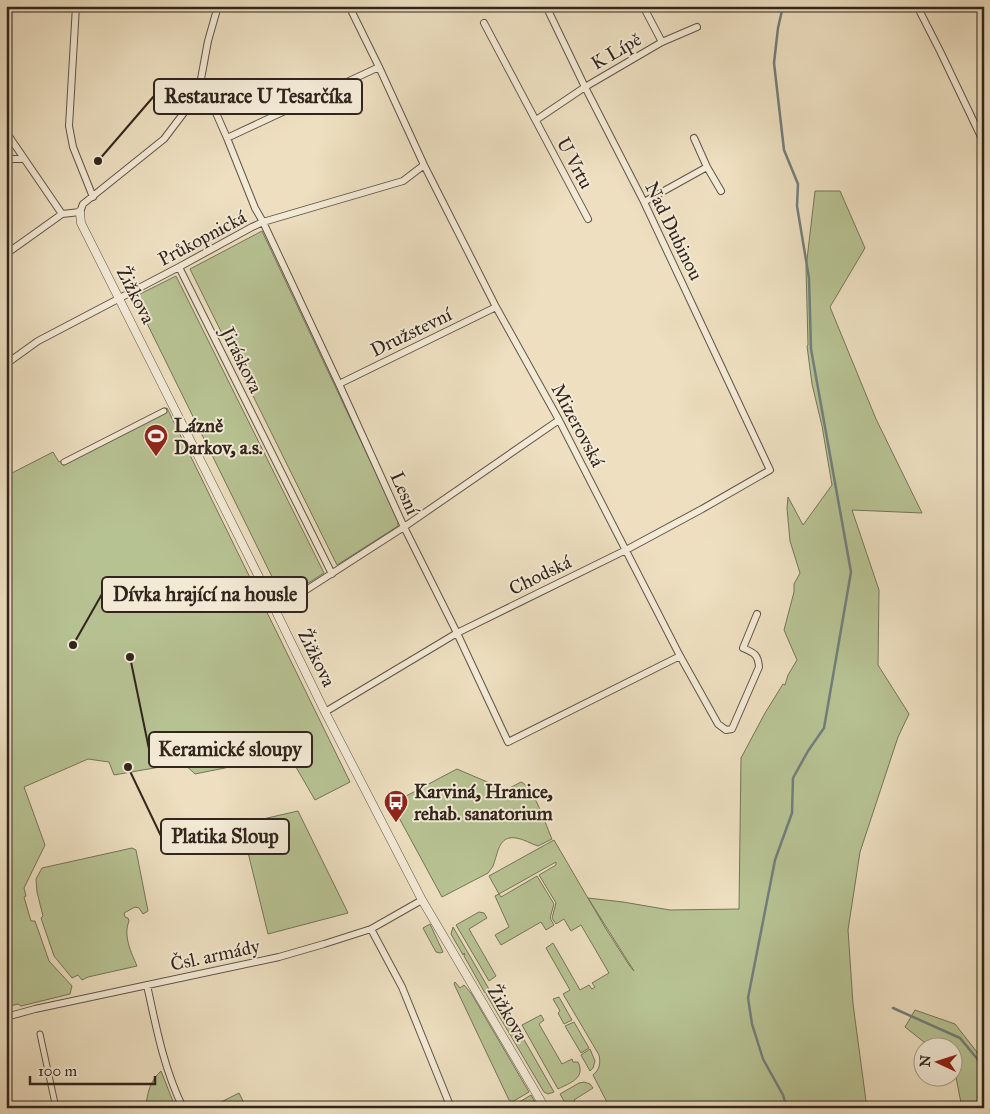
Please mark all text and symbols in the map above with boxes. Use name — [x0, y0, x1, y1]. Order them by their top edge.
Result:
street label: K Lípě — [587, 27, 645, 75]
callout: Restaurace U Tesarčíka — [154, 79, 362, 114]
text: Restaurace U Tesarčíka — [164, 84, 353, 108]
street label: U Vrtu — [552, 133, 598, 193]
street label: Nad Dubinou — [640, 178, 708, 284]
street label: Průkopnická — [154, 205, 251, 271]
street label: Žižkova — [112, 262, 161, 328]
street label: Družstevní — [367, 302, 456, 361]
street label: Jiráskova — [214, 322, 268, 398]
street label: Mizerovská — [546, 379, 610, 471]
place label: Lázně Darkov, a.s. — [174, 414, 263, 459]
sports icon: Lázně Darkov, a.s. — [143, 423, 169, 457]
street label: Lesní — [385, 468, 425, 519]
street label: Chodská — [505, 550, 576, 600]
callout: Dívka hrající na housle — [102, 577, 307, 612]
text: Dívka hrající na housle — [113, 582, 298, 607]
street label: Žižkova — [293, 625, 342, 691]
callout: Keramické sloupy — [149, 732, 312, 767]
text: Keramické sloupy — [158, 737, 303, 762]
place label: Karviná, Hranice, rehab. sanatorium — [413, 780, 553, 825]
bus stop icon: Karviná, Hranice, rehab. sanatorium — [383, 789, 409, 823]
callout: Platika Sloup — [161, 819, 289, 854]
text: Platika Sloup — [171, 824, 279, 849]
street label: Čsl. armády — [168, 934, 263, 976]
street label: Žižkova — [483, 980, 535, 1046]
north arrow — [912, 1036, 962, 1086]
scale bar — [30, 1054, 155, 1086]
text: N — [917, 1054, 934, 1068]
text: 100 m — [38, 1062, 78, 1080]

